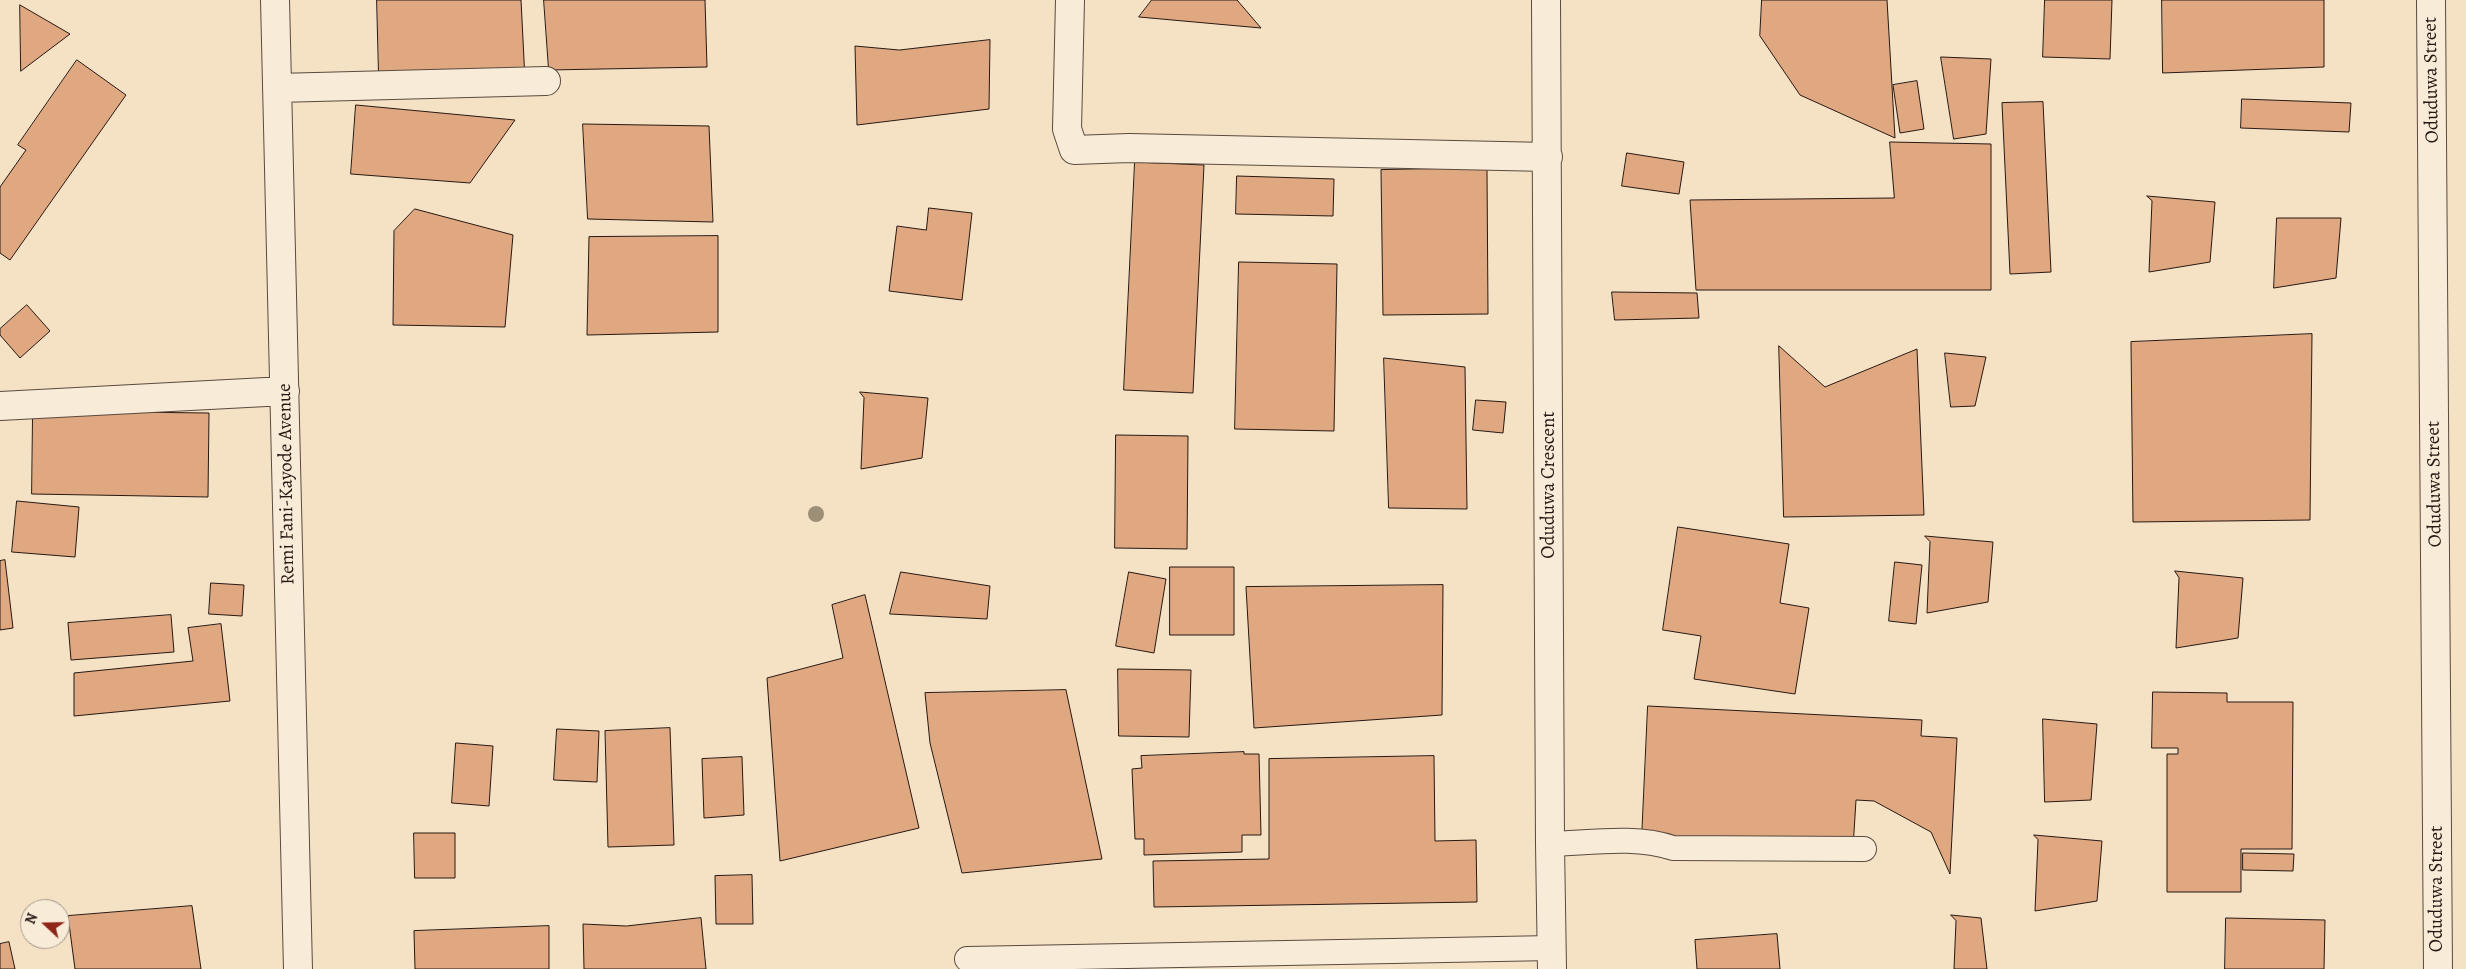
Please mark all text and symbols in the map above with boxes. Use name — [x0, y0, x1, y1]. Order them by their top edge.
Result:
street label: Oduduwa Street — [2419, 17, 2445, 143]
street label: Remi Fani-Kayode Avenue — [274, 383, 300, 585]
street label: Oduduwa Crescent — [1538, 411, 1560, 559]
street label: Oduduwa Street — [2422, 421, 2448, 547]
street label: Oduduwa Street — [2426, 826, 2448, 952]
north arrow — [20, 899, 70, 949]
text: N — [21, 911, 42, 927]

